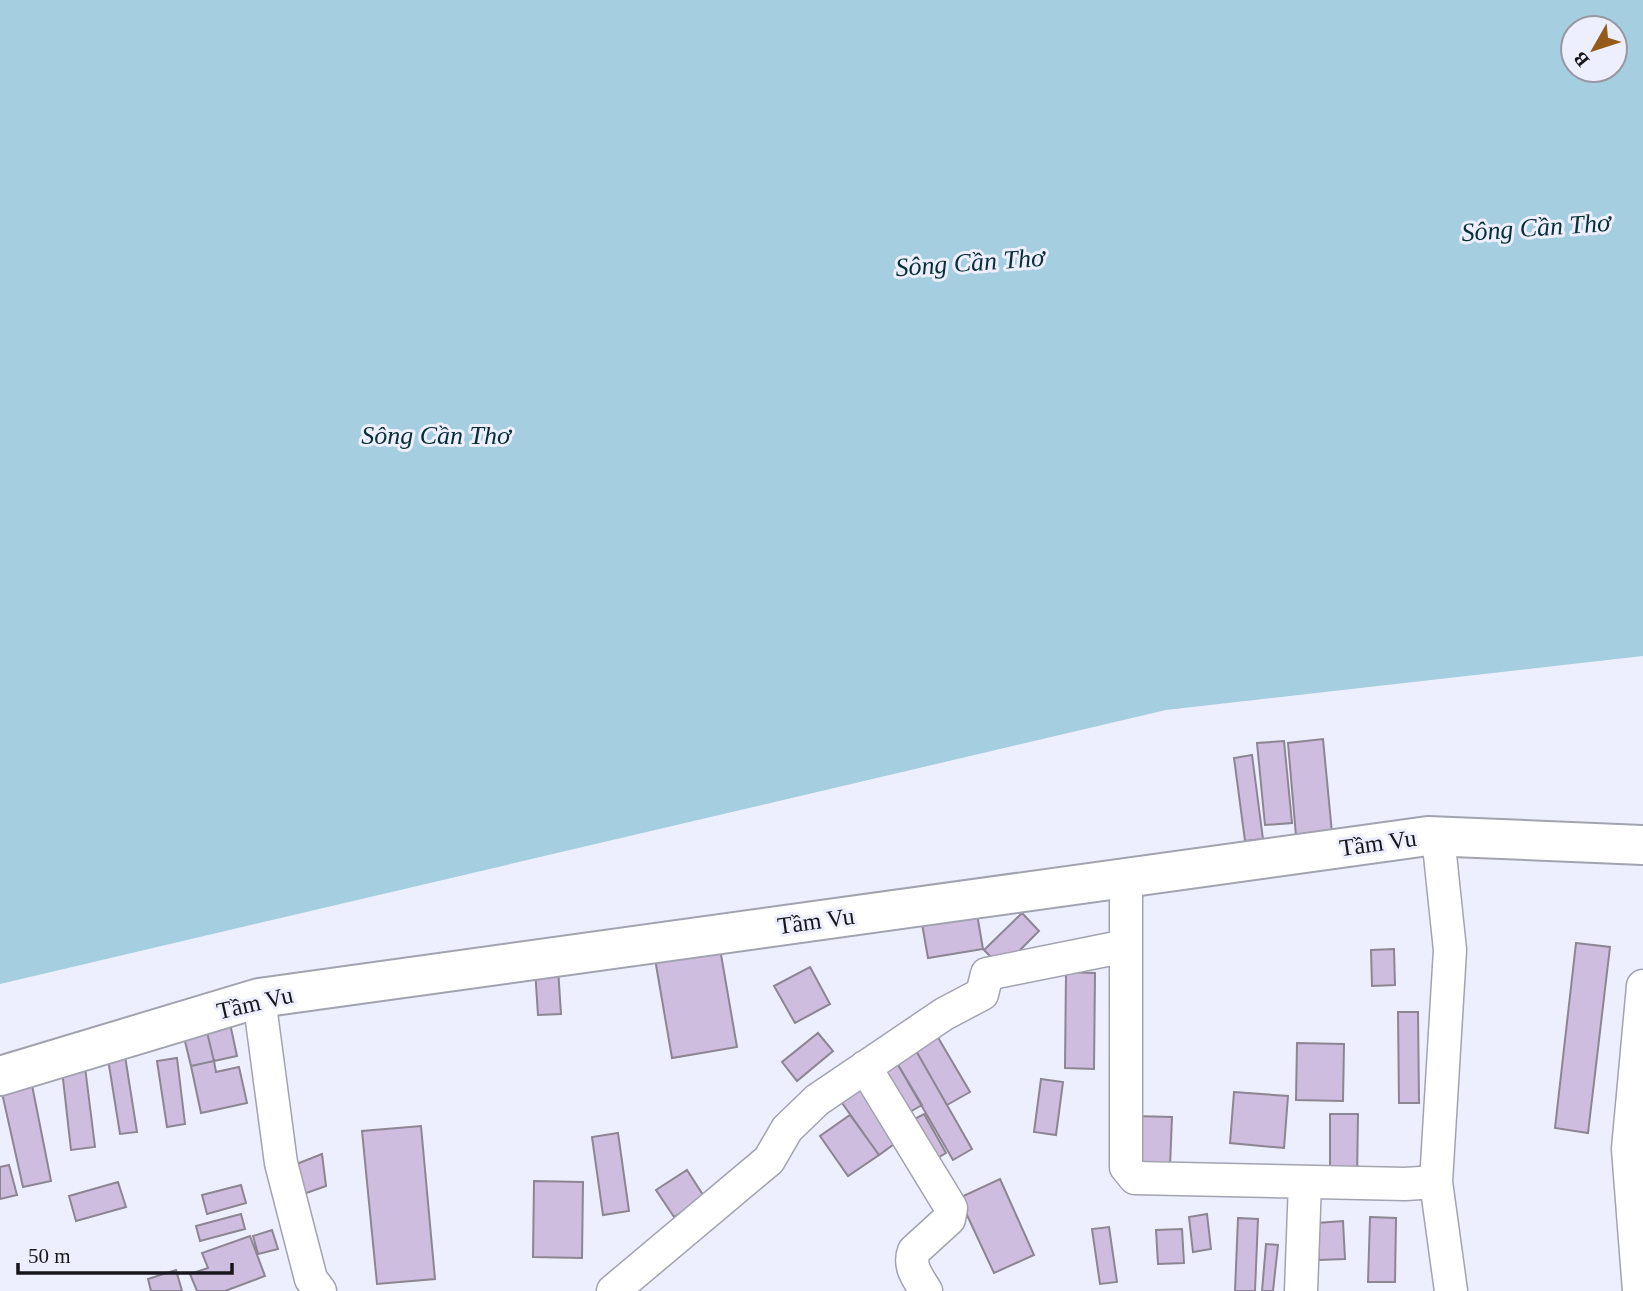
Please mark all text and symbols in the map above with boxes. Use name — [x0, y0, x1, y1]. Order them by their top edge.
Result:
north arrow — [1559, 14, 1629, 84]
text: B — [1569, 48, 1593, 71]
water label: Sông Cần Thơ — [1460, 208, 1614, 247]
water label: Sông Cần Thơ — [894, 243, 1048, 282]
water label: Sông Cần Thơ — [361, 421, 513, 450]
street label: Tầm Vu — [1338, 825, 1418, 861]
street label: Tầm Vu — [776, 903, 856, 939]
street label: Tầm Vu — [214, 982, 296, 1024]
scale bar — [18, 1232, 231, 1276]
text: 50 m — [28, 1244, 71, 1268]

